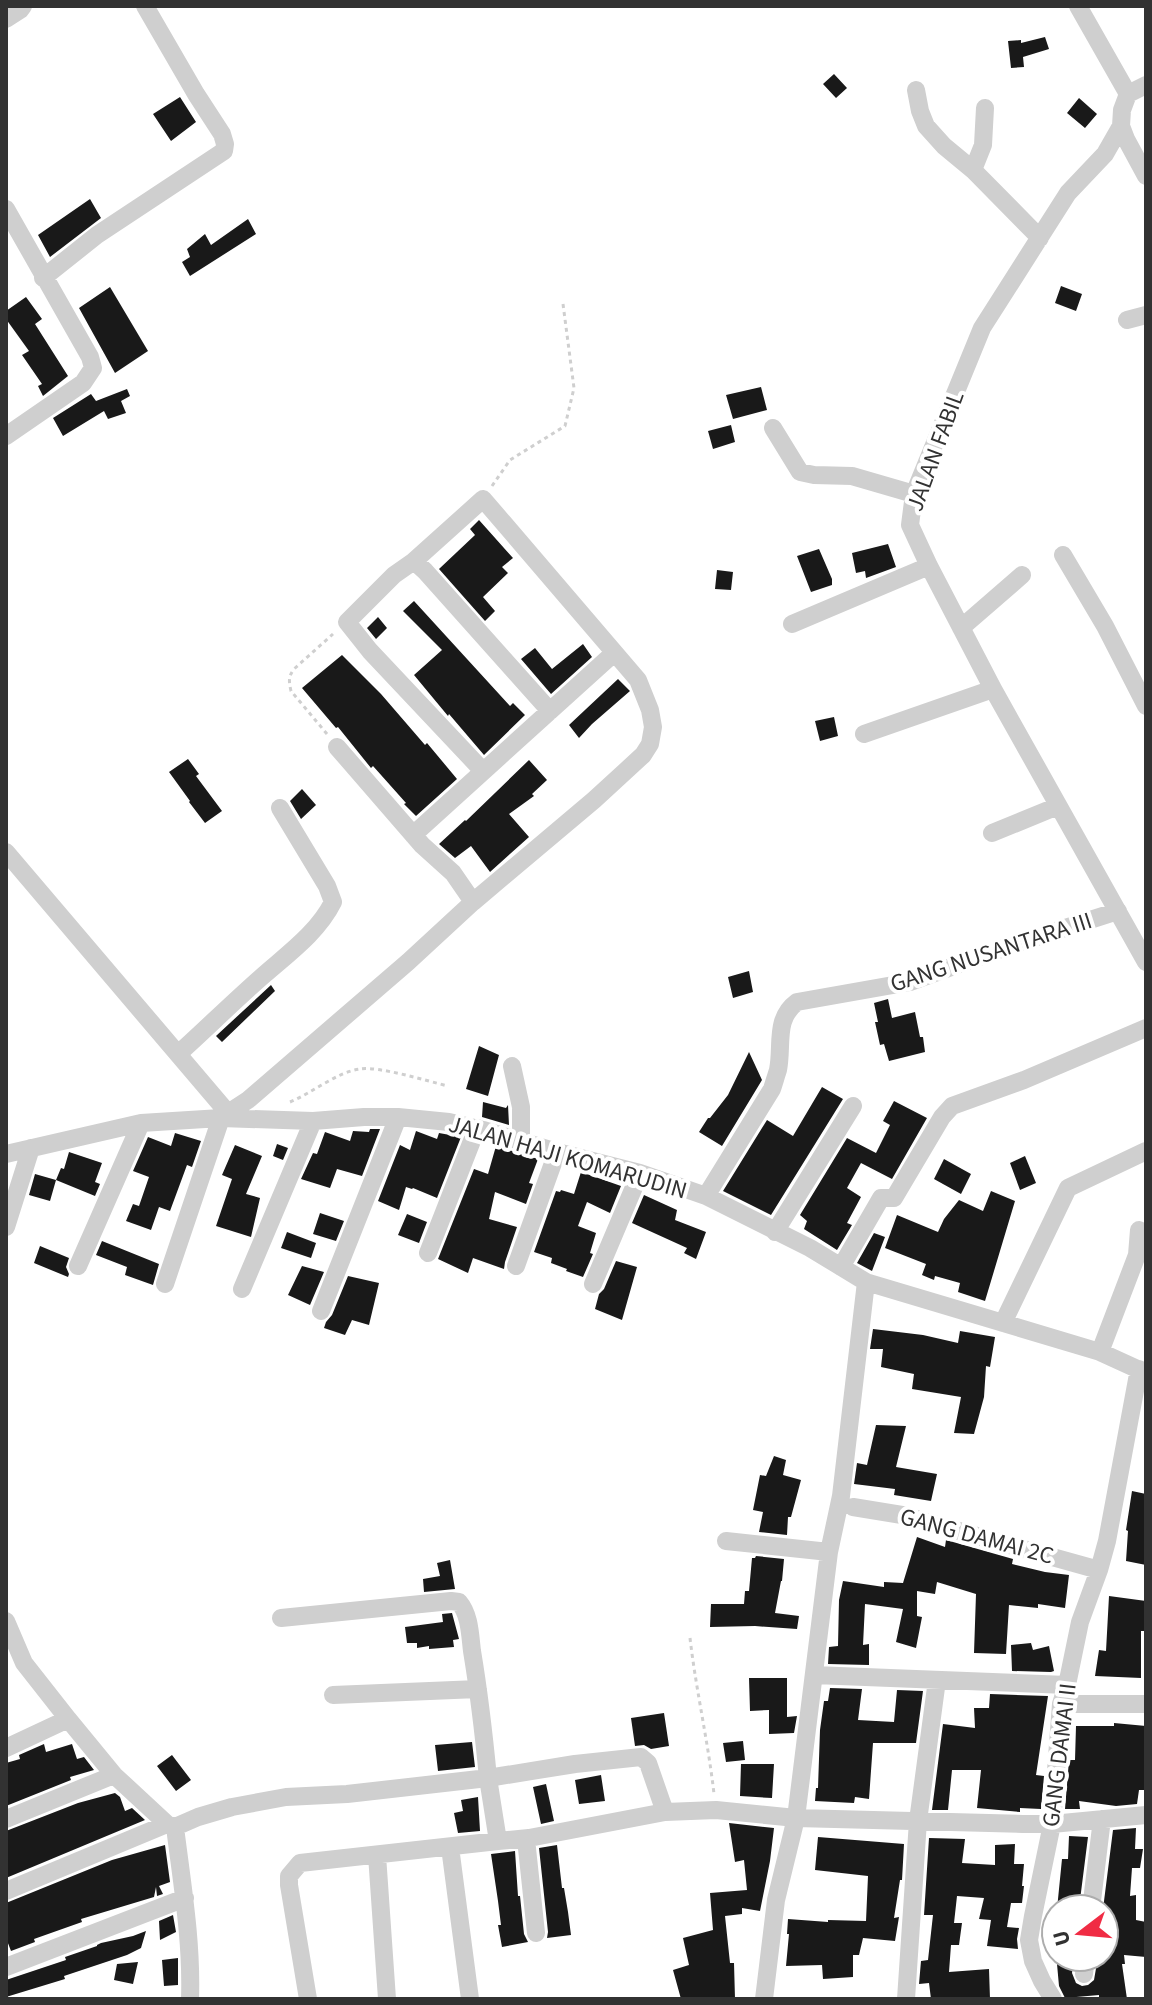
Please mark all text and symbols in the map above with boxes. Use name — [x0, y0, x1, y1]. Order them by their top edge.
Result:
street label: JALAN FABIL — [898, 386, 974, 516]
street label: GANG NUSANTARA III — [886, 903, 1097, 1002]
street label: JALAN HAJI KOMARUDIN — [445, 1107, 691, 1208]
street label: GANG DAMAI 2C — [896, 1499, 1058, 1574]
street label: GANG DAMAI II — [1033, 1681, 1086, 1829]
north arrow — [1040, 1893, 1120, 1973]
text: U — [1044, 1927, 1079, 1950]

